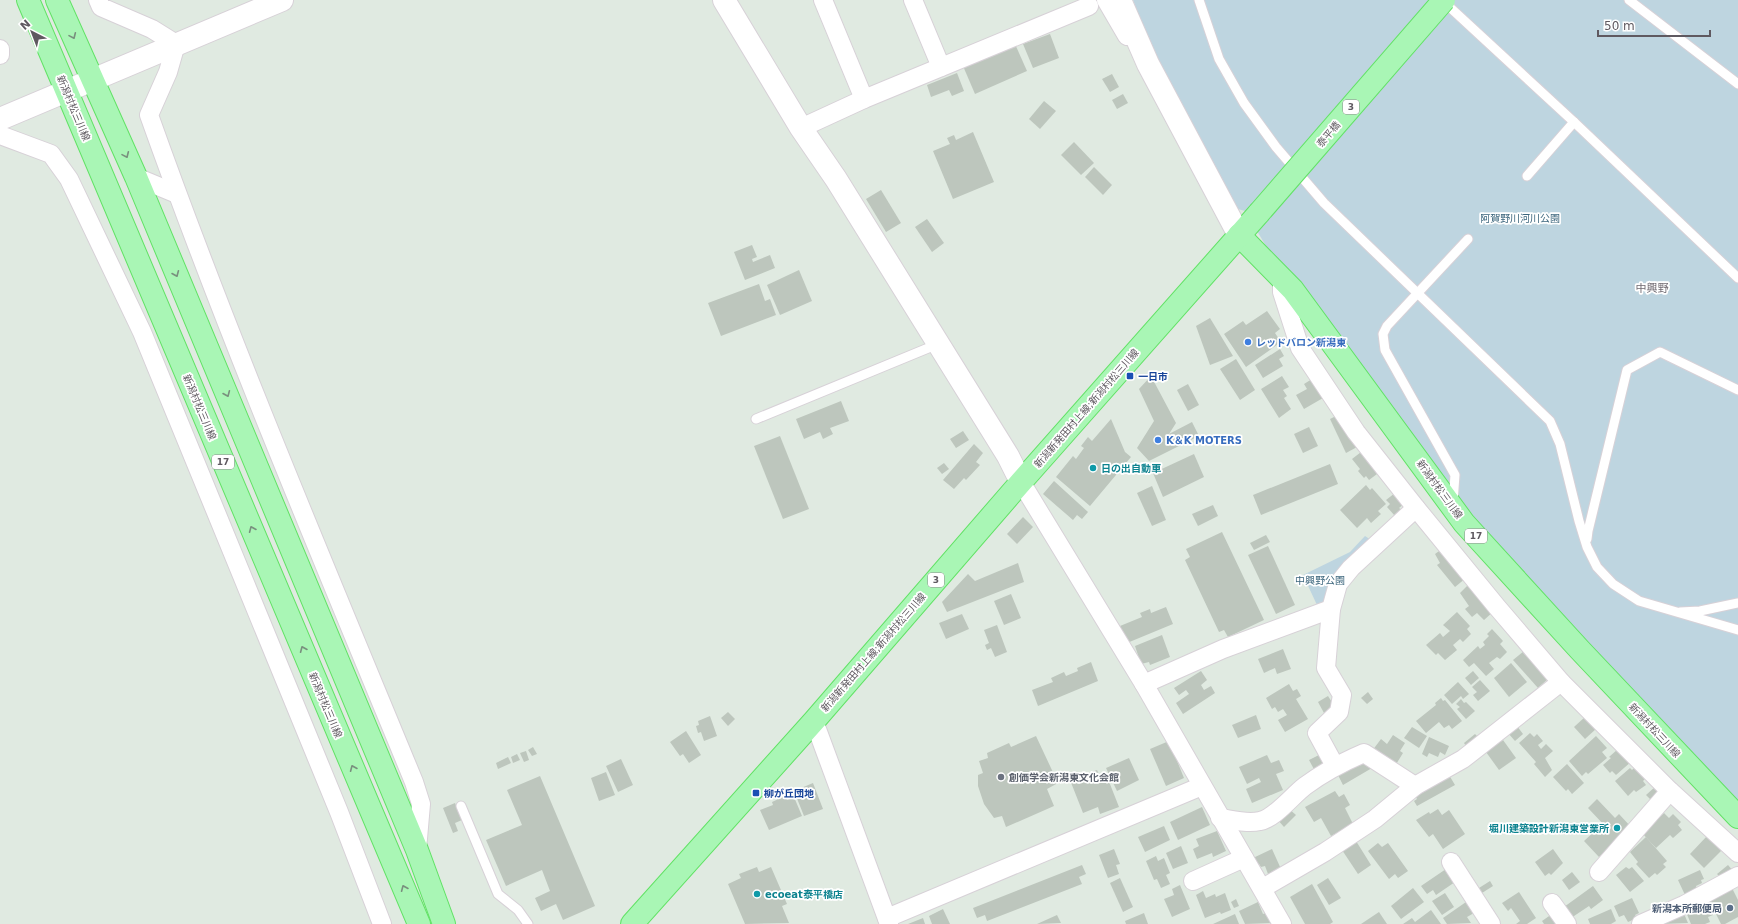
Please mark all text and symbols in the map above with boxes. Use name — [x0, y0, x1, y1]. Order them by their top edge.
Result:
north arrow — [12, 12, 52, 52]
scale bar — [1598, 12, 1710, 38]
text: N — [18, 17, 33, 33]
text: 50 m — [1604, 19, 1635, 33]
one-way arrow — [68, 31, 76, 39]
street label: 新潟村松三川線 — [55, 74, 92, 143]
road number: 3 — [1343, 100, 1359, 114]
street label: 泰平橋 — [1314, 119, 1342, 149]
one-way arrow — [121, 150, 129, 158]
park label: 阿賀野川河川公園 — [1480, 213, 1560, 224]
one-way arrow — [172, 271, 180, 278]
district label: 中興野 — [1636, 282, 1669, 295]
marker: レッドバロン新潟東 — [1243, 337, 1253, 347]
place label: レッドバロン新潟東 — [1256, 337, 1347, 348]
street label: 新潟新発田村上線;新潟村松三川線 — [1032, 347, 1141, 470]
marker: 一日市 — [1125, 371, 1135, 381]
place label: 一日市 — [1138, 371, 1168, 382]
street label: 新潟村松三川線 — [181, 373, 218, 442]
one-way arrow — [222, 391, 230, 398]
marker: K＆K MOTERS — [1153, 435, 1163, 445]
place label: K＆K MOTERS — [1166, 435, 1242, 446]
road number: 17 — [212, 455, 234, 469]
street label: 新潟村松三川線 — [1415, 458, 1465, 521]
marker: 日の出自動車 — [1088, 463, 1098, 473]
place label: 日の出自動車 — [1101, 463, 1161, 474]
one-way arrow — [249, 526, 257, 533]
road number: 17 — [1465, 529, 1487, 543]
road number: 3 — [928, 573, 944, 587]
park label: 中興野公園 — [1295, 575, 1345, 586]
street label: 新潟新発田村上線;新潟村松三川線 — [819, 591, 928, 714]
one-way arrow — [299, 645, 307, 652]
street label: 新潟村松三川線 — [307, 671, 344, 740]
street label: 新潟村松三川線 — [1627, 701, 1683, 760]
one-way arrow — [350, 765, 358, 772]
marker: 創価学会新潟東文化会館 — [996, 772, 1006, 782]
place label: 創価学会新潟東文化会館 — [1008, 772, 1119, 783]
marker: 柳が丘団地 — [751, 788, 761, 798]
place label: 柳が丘団地 — [763, 788, 814, 799]
place label: 堀川建築設計新潟東営業所 — [1489, 823, 1609, 834]
marker: 堀川建築設計新潟東営業所 — [1612, 823, 1622, 833]
one-way arrow — [401, 885, 409, 892]
marker: ecoeat泰平橋店 — [752, 889, 762, 899]
place label: ecoeat泰平橋店 — [765, 889, 843, 900]
place label: 新潟本所郵便局 — [1652, 903, 1722, 914]
marker: 新潟本所郵便局 — [1725, 903, 1735, 913]

